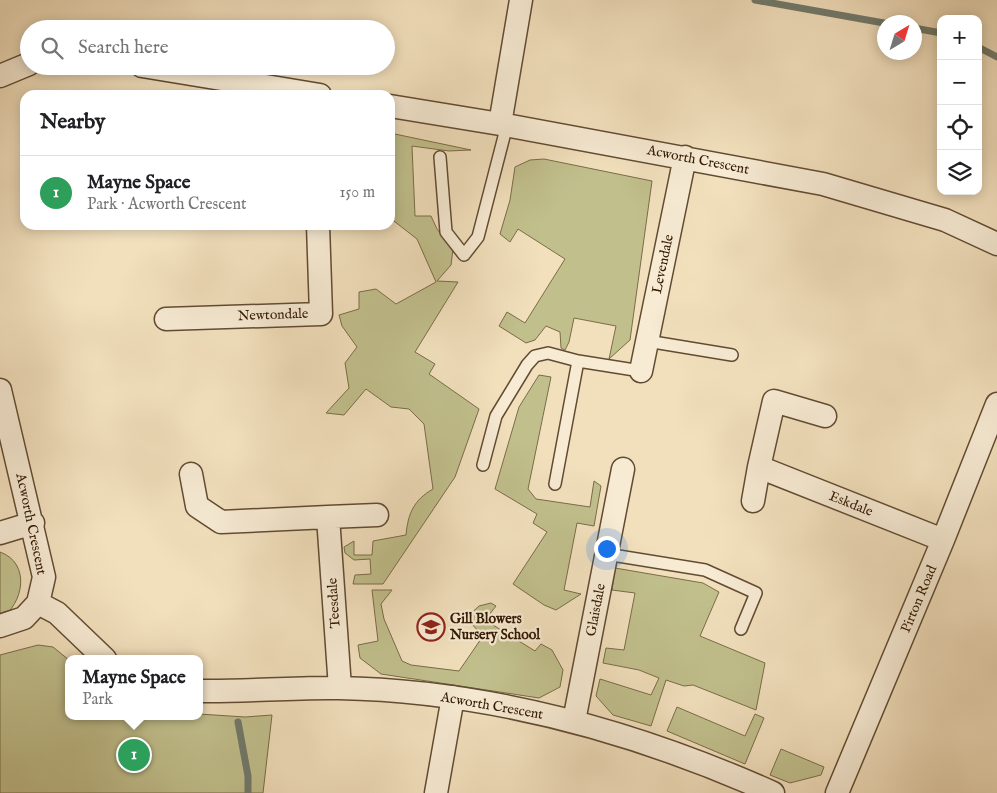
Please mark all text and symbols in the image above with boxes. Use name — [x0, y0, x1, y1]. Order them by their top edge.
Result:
north arrow — [877, 15, 922, 60]
map controls — [937, 15, 982, 195]
button: + — [937, 15, 982, 60]
search box — [20, 20, 395, 75]
icon: search — [38, 34, 66, 62]
text: Search here — [78, 36, 169, 60]
button: − — [937, 60, 982, 105]
button: locate — [937, 105, 982, 150]
text: Nearby — [40, 109, 105, 136]
street label: Acworth Crescent — [644, 141, 751, 179]
button: layers — [937, 150, 982, 195]
text: Mayne Space — [87, 171, 190, 195]
text: 1 — [53, 183, 59, 203]
text: 150 m — [340, 183, 375, 203]
text: Park · Acworth Crescent — [87, 195, 246, 215]
street label: Levendale — [648, 232, 678, 295]
street label: Newtondale — [237, 305, 309, 325]
street label: Acworth Crescent — [11, 470, 51, 577]
street label: Eskdale — [826, 487, 876, 521]
your location — [594, 536, 620, 562]
street label: Pirton Road — [897, 562, 941, 635]
street label: Teesdale — [323, 577, 345, 629]
street label: Glaisdale — [582, 582, 610, 638]
place label: Gill Blowers Nursery School — [449, 610, 541, 644]
school or university icon: Gill Blowers Nursery School — [416, 612, 446, 642]
popup — [65, 655, 203, 720]
text: Mayne Space — [82, 666, 186, 690]
street label: Acworth Crescent — [438, 688, 545, 724]
text: Park — [82, 690, 113, 710]
pin: 1 — [118, 736, 150, 774]

